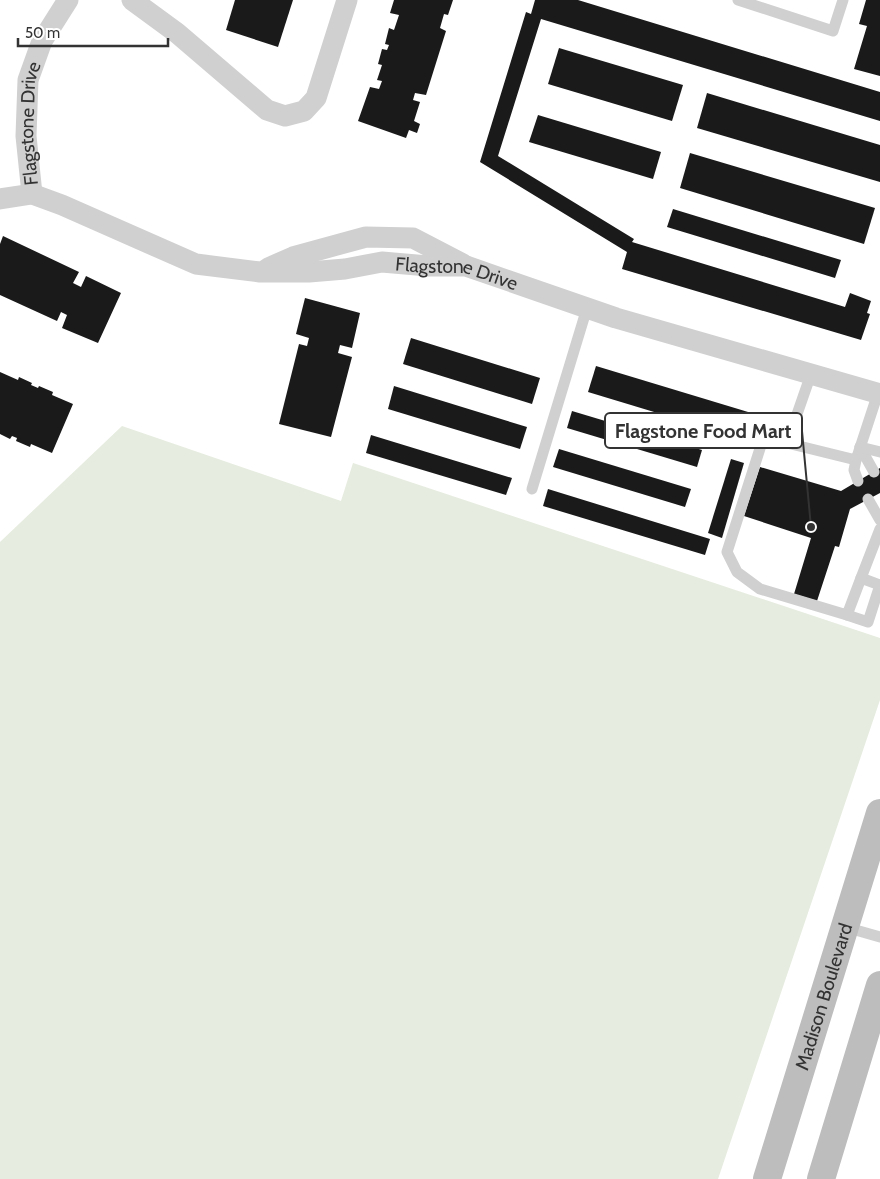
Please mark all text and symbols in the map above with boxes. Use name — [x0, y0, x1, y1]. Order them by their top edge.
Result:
scale bar — [18, 15, 168, 47]
text: 50 m — [25, 24, 60, 42]
street label: Flagstone Drive — [14, 58, 45, 187]
street label: Flagstone Drive — [394, 252, 521, 295]
callout: Flagstone Food Mart — [605, 413, 802, 448]
text: Flagstone Food Mart — [615, 419, 791, 443]
street label: Madison Boulevard — [790, 920, 857, 1073]

